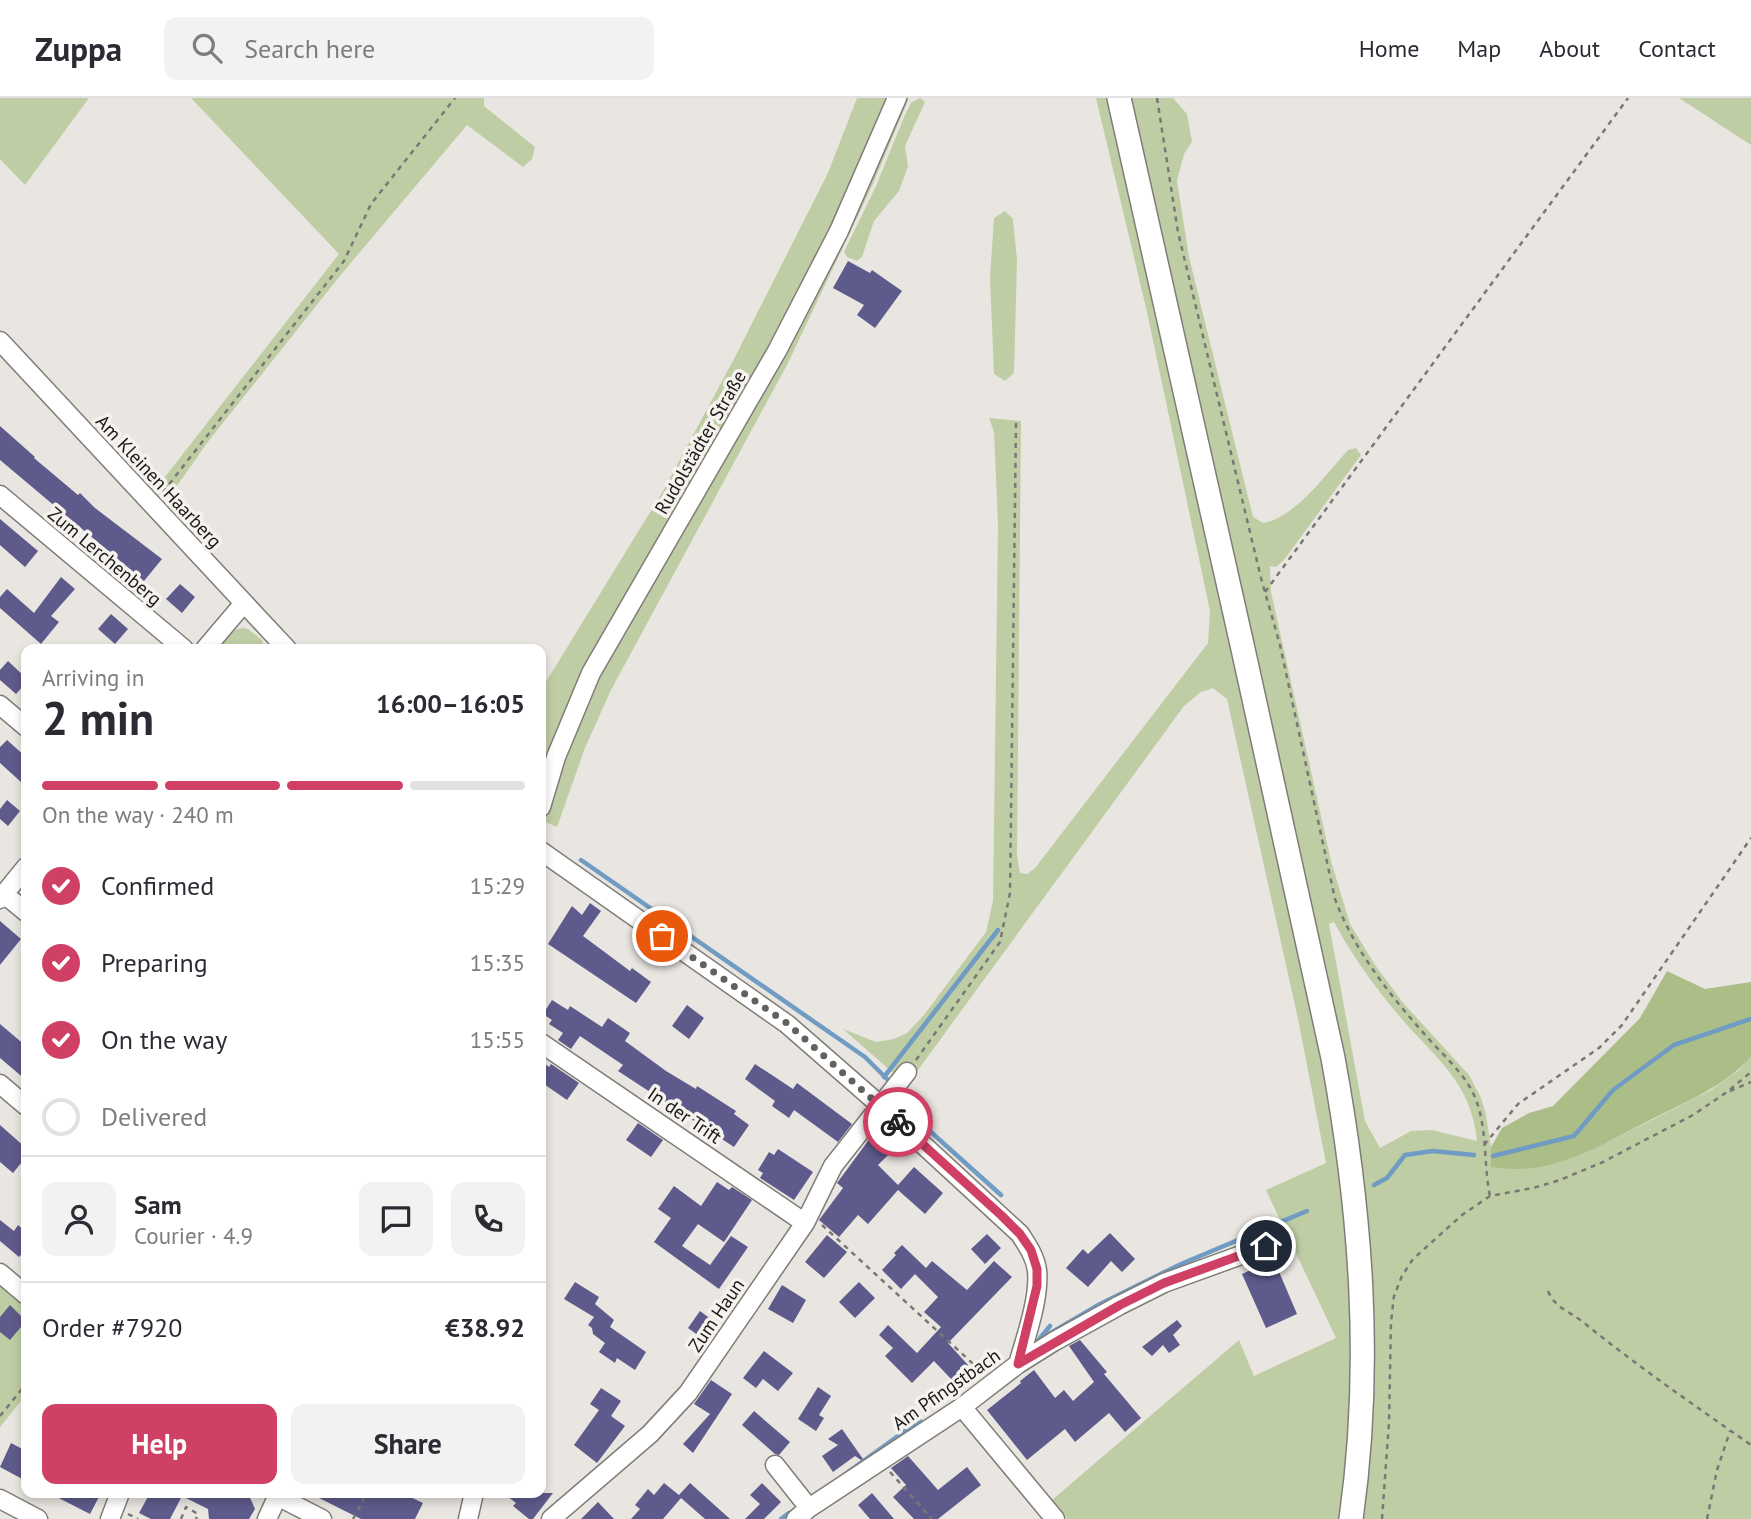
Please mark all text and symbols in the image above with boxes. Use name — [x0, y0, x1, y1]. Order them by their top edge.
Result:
search box — [164, 17, 654, 80]
text: Zuppa — [35, 27, 122, 70]
icon: search — [188, 29, 226, 67]
text: Search here — [244, 32, 375, 65]
text: Home — [1359, 33, 1419, 64]
text: Map — [1457, 33, 1501, 64]
text: About — [1539, 33, 1600, 64]
text: Contact — [1638, 33, 1716, 64]
street label: Rudolstädter Straße — [649, 366, 751, 518]
street label: Am Kleinen Haarberg — [91, 409, 227, 553]
street label: Zum Lerchenberg — [43, 501, 167, 611]
text: Arriving in — [42, 663, 144, 692]
text: 16:00–16:05 — [376, 687, 525, 720]
text: 2 min — [42, 688, 154, 748]
text: On the way · 240 m — [42, 800, 234, 829]
icon: check — [42, 867, 80, 905]
text: Confirmed — [101, 869, 214, 902]
text: 15:29 — [470, 871, 525, 900]
pin — [632, 906, 692, 966]
icon: bag — [643, 917, 681, 955]
icon: check — [42, 944, 80, 982]
text: Preparing — [101, 946, 208, 979]
text: 15:35 — [470, 948, 525, 977]
icon: check — [42, 1021, 80, 1059]
text: On the way — [101, 1023, 227, 1056]
text: 15:55 — [470, 1025, 525, 1054]
street label: In der Trift — [643, 1082, 727, 1149]
courier — [863, 1087, 933, 1157]
text: Delivered — [101, 1100, 207, 1133]
icon: bike — [879, 1103, 917, 1141]
button: person — [42, 1182, 116, 1256]
button: chat — [359, 1182, 433, 1256]
button: phone — [451, 1182, 525, 1256]
text: Sam — [134, 1188, 182, 1221]
pin — [1236, 1216, 1296, 1276]
text: Courier · 4.9 — [134, 1221, 253, 1250]
icon: home — [1247, 1227, 1285, 1265]
street label: Zum Haun — [683, 1274, 749, 1356]
text: Order #7920 — [42, 1311, 182, 1344]
text: €38.92 — [445, 1311, 525, 1344]
street label: Am Pfingstbach — [887, 1343, 1005, 1435]
button: Help — [42, 1404, 277, 1484]
button: Share — [291, 1404, 525, 1484]

